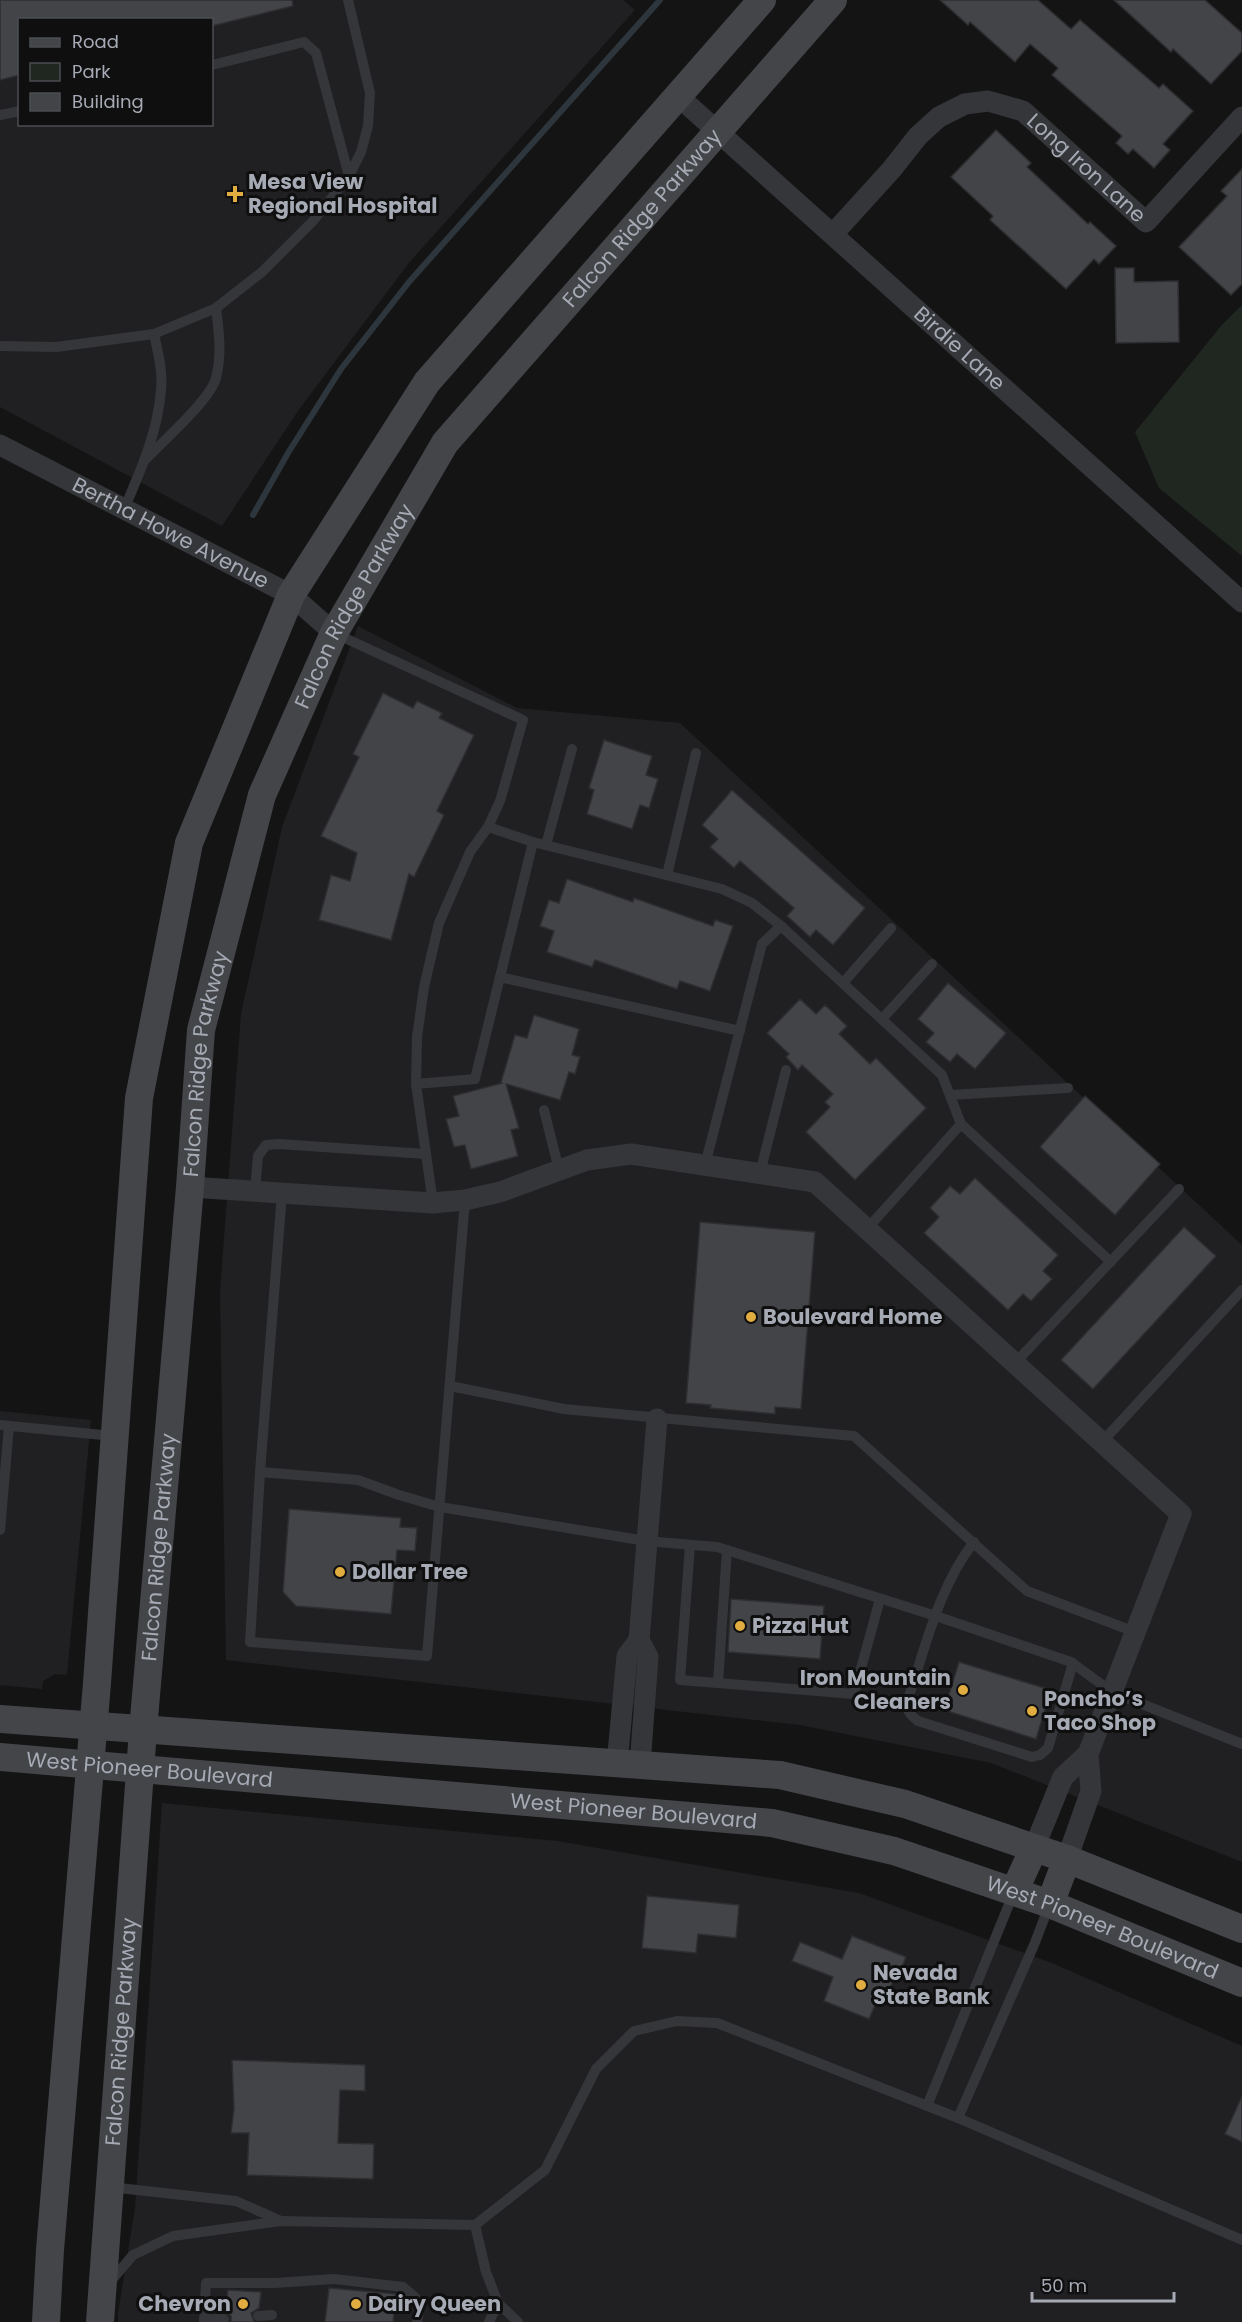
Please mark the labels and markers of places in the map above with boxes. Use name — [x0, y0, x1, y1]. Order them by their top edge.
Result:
place label: Mesa View Regional Hospital — [248, 167, 437, 220]
marker: Mesa View Regional Hospital — [226, 185, 244, 203]
place label: Boulevard Home — [763, 1302, 943, 1331]
marker: Boulevard Home — [744, 1310, 758, 1324]
place label: Dollar Tree — [352, 1557, 468, 1586]
marker: Dollar Tree — [333, 1565, 347, 1579]
place label: Pizza Hut — [752, 1611, 849, 1640]
marker: Pizza Hut — [733, 1619, 747, 1633]
place label: Iron Mountain Cleaners — [800, 1663, 951, 1716]
marker: Iron Mountain Cleaners — [956, 1683, 970, 1697]
place label: Poncho’s Taco Shop — [1044, 1684, 1156, 1737]
marker: Poncho’s Taco Shop — [1025, 1704, 1039, 1718]
place label: Nevada State Bank — [873, 1958, 990, 2011]
marker: Nevada State Bank — [854, 1978, 868, 1992]
place label: Chevron — [138, 2289, 231, 2318]
place label: Dairy Queen — [368, 2289, 501, 2318]
marker: Chevron — [236, 2297, 250, 2311]
marker: Dairy Queen — [349, 2297, 363, 2311]

